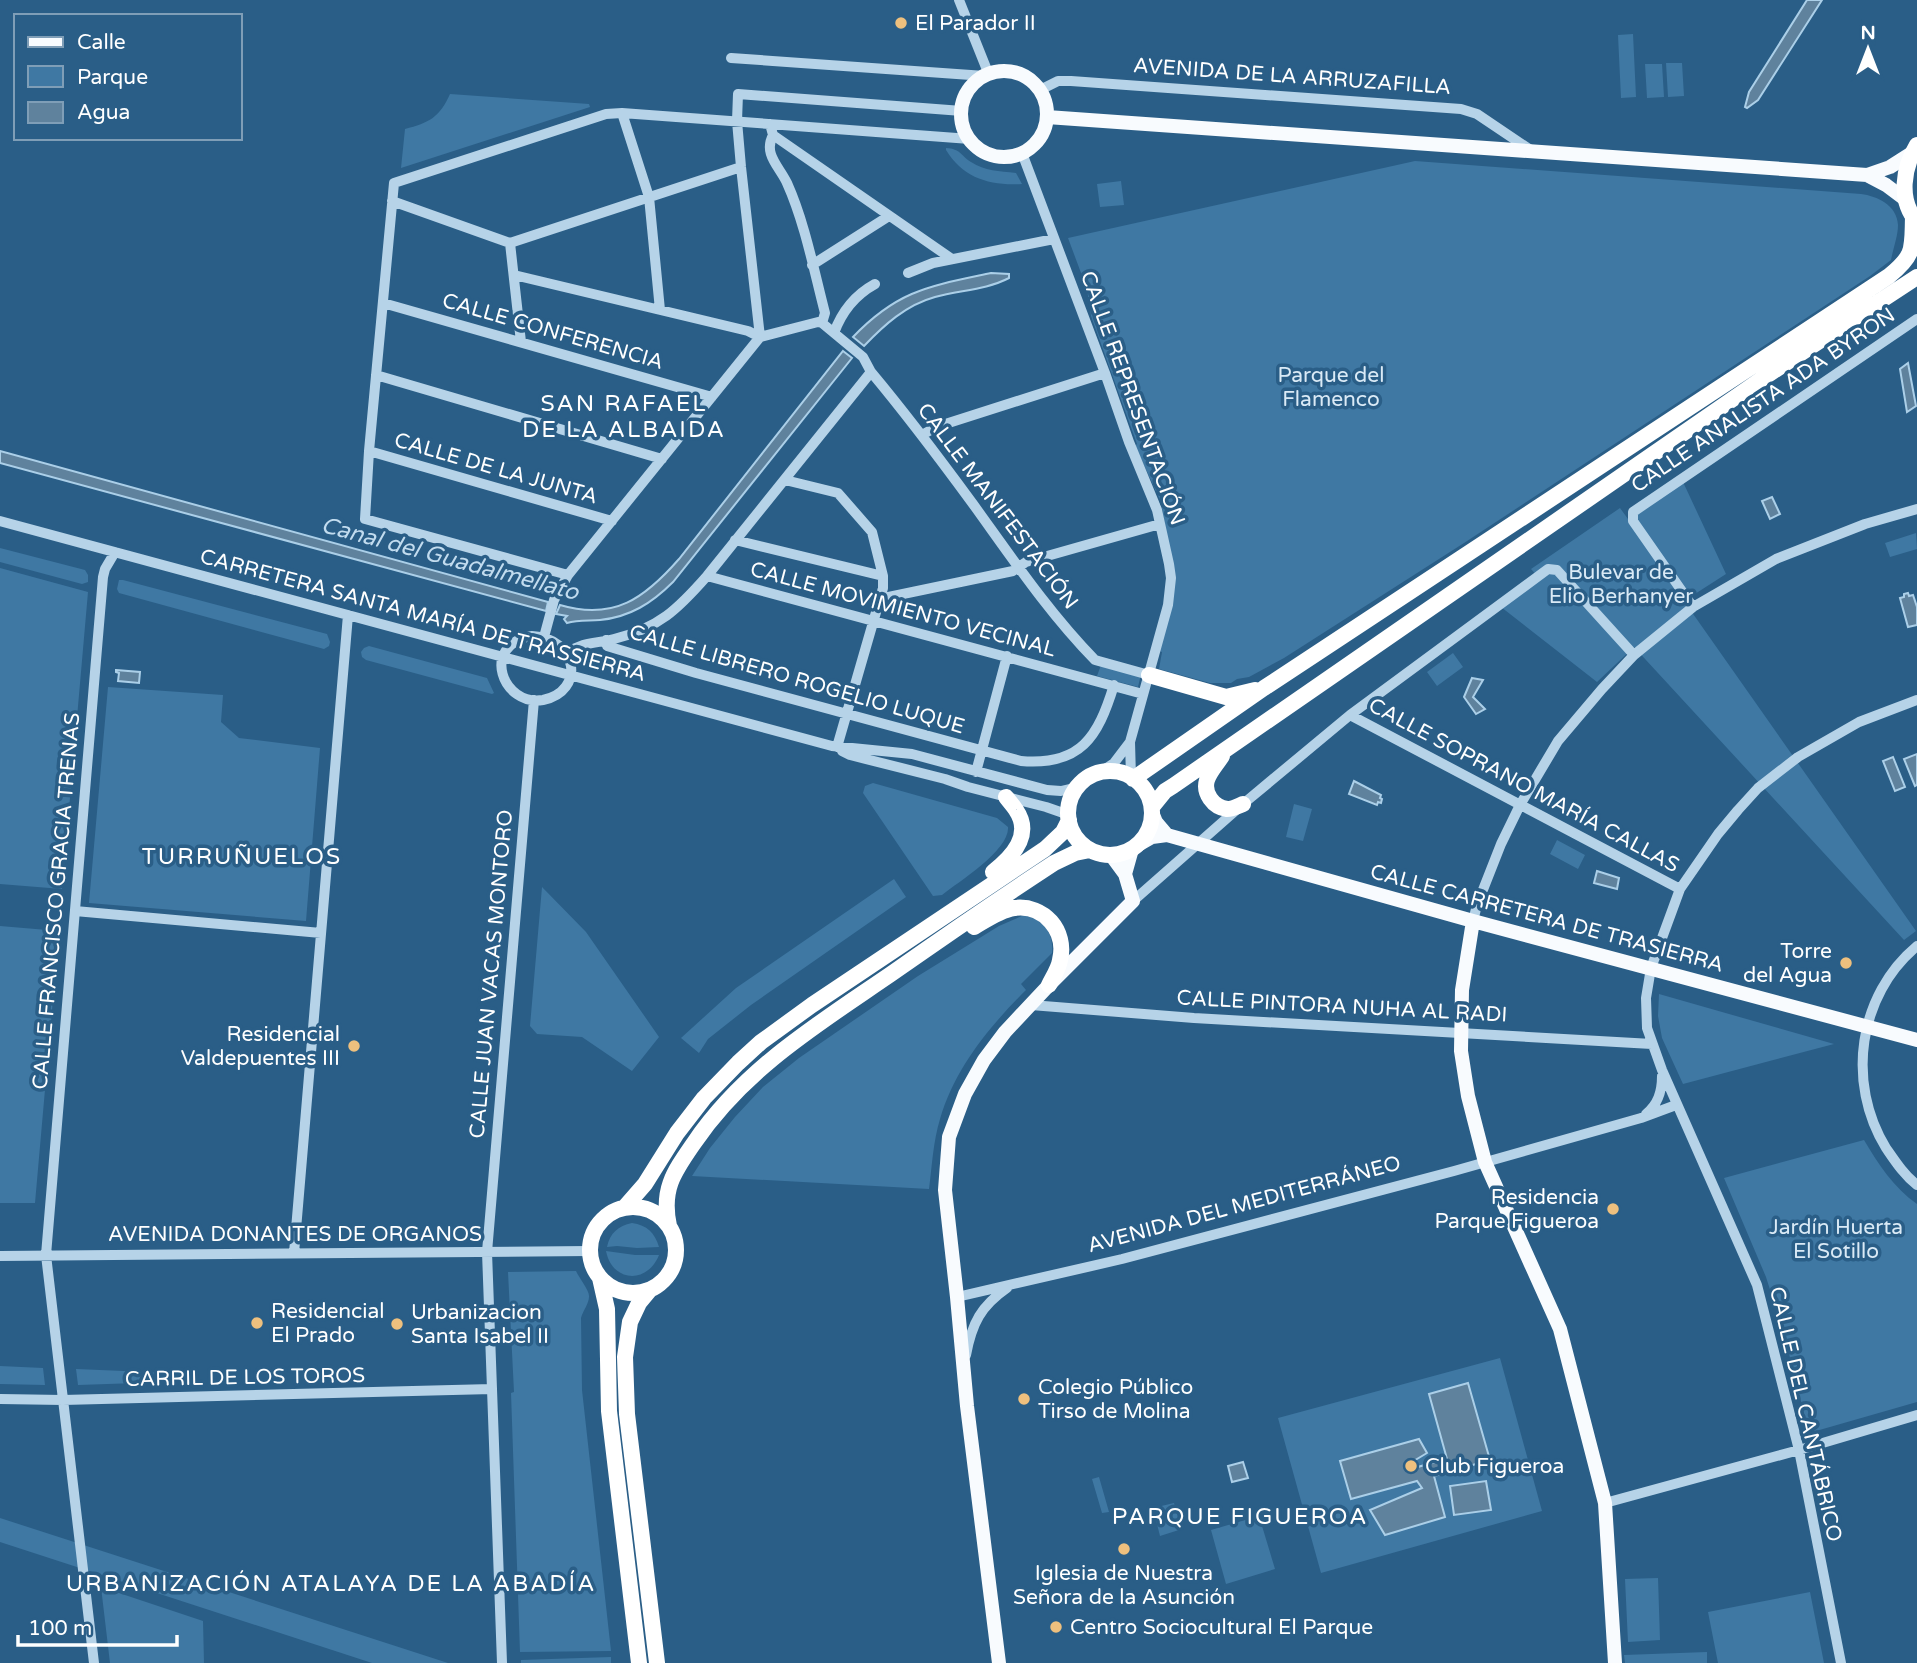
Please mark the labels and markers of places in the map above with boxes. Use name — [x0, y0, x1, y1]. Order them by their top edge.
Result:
place label: El Parador II — [915, 11, 1036, 36]
marker: El Parador II — [893, 15, 909, 31]
place label: Torre del Agua — [1743, 939, 1832, 988]
marker: Torre del Agua — [1838, 955, 1854, 971]
place label: Residencial Valdepuentes III — [181, 1022, 340, 1071]
marker: Residencial Valdepuentes III — [346, 1038, 362, 1054]
place label: Residencia Parque Figueroa — [1435, 1185, 1599, 1234]
marker: Residencia Parque Figueroa — [1605, 1201, 1621, 1217]
place label: Residencial El Prado — [271, 1299, 385, 1348]
place label: Urbanizacion Santa Isabel II — [411, 1300, 549, 1349]
marker: Residencial El Prado — [249, 1315, 265, 1331]
marker: Urbanizacion Santa Isabel II — [389, 1316, 405, 1332]
place label: Colegio Público Tirso de Molina — [1038, 1375, 1193, 1424]
marker: Colegio Público Tirso de Molina — [1016, 1391, 1032, 1407]
place label: Club Figueroa — [1425, 1454, 1564, 1479]
marker: Club Figueroa — [1403, 1458, 1419, 1474]
marker: Iglesia de Nuestra Señora de la Asunción — [1116, 1541, 1132, 1557]
place label: Iglesia de Nuestra Señora de la Asunción — [1013, 1561, 1235, 1610]
place label: Centro Sociocultural El Parque — [1070, 1615, 1373, 1640]
marker: Centro Sociocultural El Parque — [1048, 1619, 1064, 1635]

